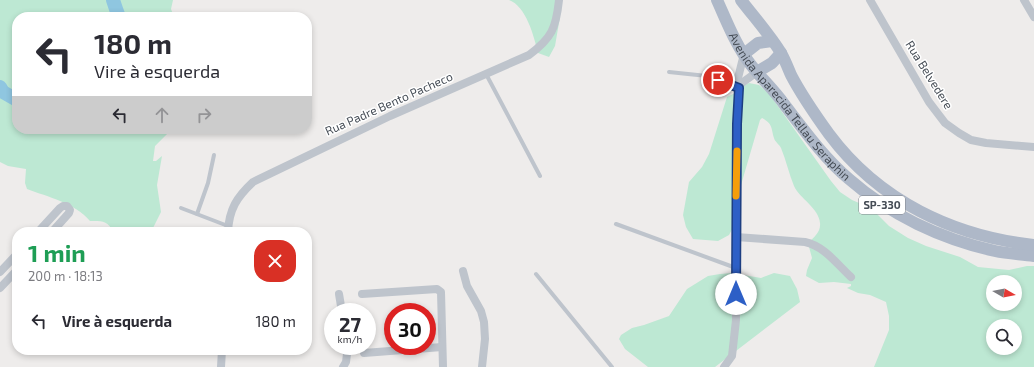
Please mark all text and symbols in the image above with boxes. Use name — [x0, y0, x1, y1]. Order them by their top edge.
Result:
text: 180 m — [94, 26, 172, 60]
icon: left — [28, 28, 80, 80]
street label: Avenida Aparecida Tellau Seraphin — [727, 30, 854, 183]
street label: Rua Belvedere — [903, 38, 956, 111]
text: Vire à esquerda — [94, 60, 220, 82]
pin — [701, 63, 735, 97]
street label: Rua Padre Bento Pacheco — [323, 69, 455, 138]
icon: arrive — [707, 69, 729, 91]
icon: left — [109, 104, 131, 126]
icon: ahead — [151, 104, 173, 126]
icon: right — [193, 104, 215, 126]
road number: SP-330 — [859, 196, 905, 214]
text: 1 min — [28, 238, 86, 267]
button: close — [254, 240, 296, 282]
text: 200 m · 18:13 — [28, 268, 103, 284]
position arrow — [715, 273, 757, 315]
north arrow — [986, 275, 1022, 311]
map controls — [986, 275, 1022, 355]
speed limit sign: 30 — [384, 303, 436, 355]
icon: left — [28, 310, 50, 332]
text: Vire à esquerda — [62, 312, 172, 330]
text: 180 m — [255, 312, 296, 330]
text: 27 — [339, 312, 361, 336]
button: search — [986, 319, 1022, 355]
text: km/h — [338, 333, 362, 345]

